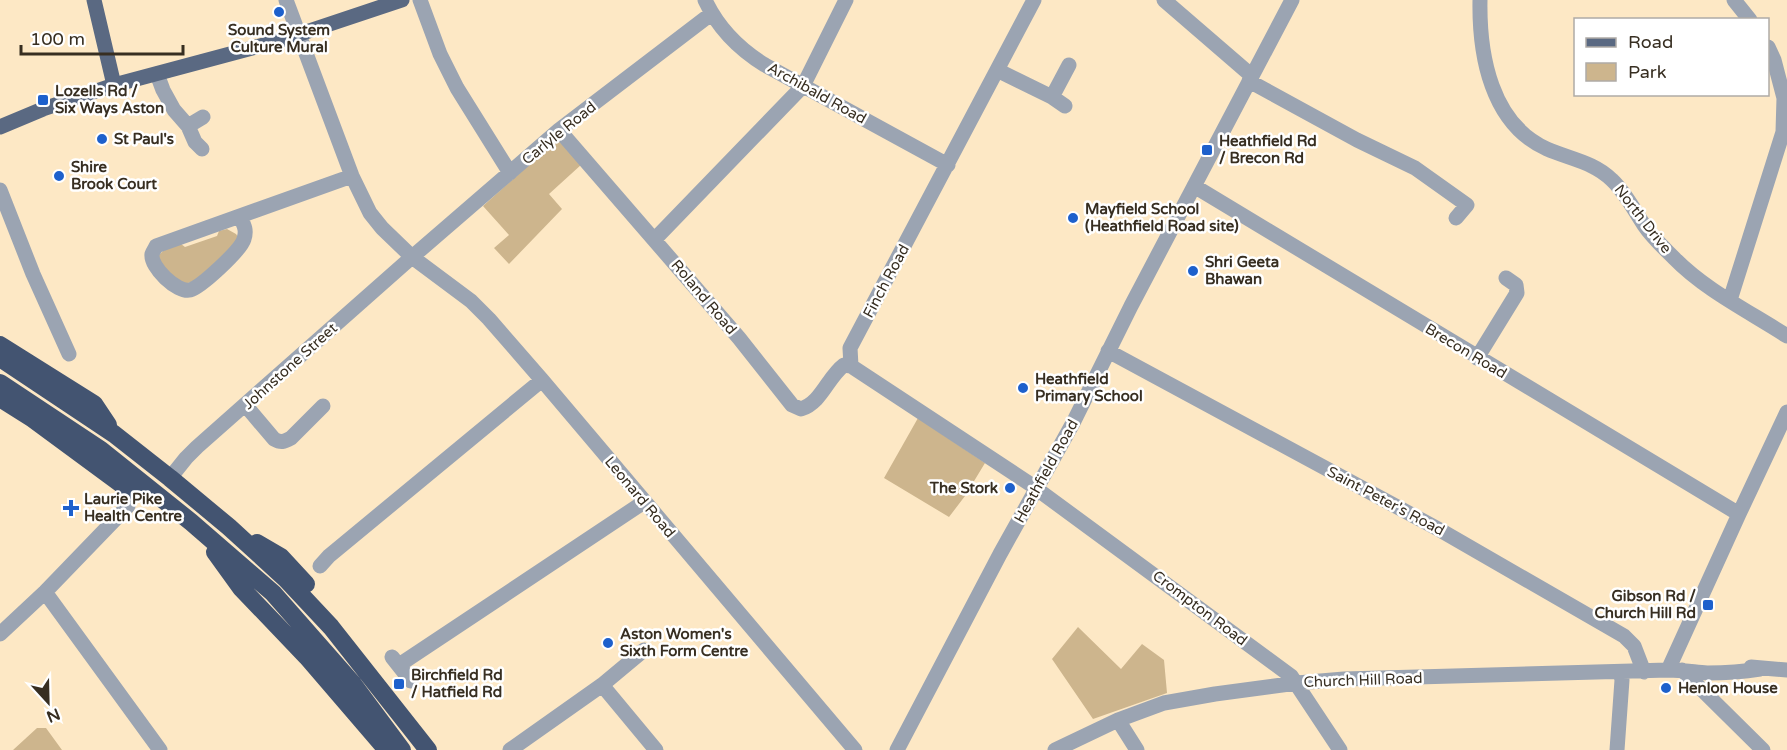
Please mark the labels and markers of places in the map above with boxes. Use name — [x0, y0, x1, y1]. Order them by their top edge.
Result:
marker: Sound System Culture Mural — [272, 5, 286, 19]
place label: Sound System Culture Mural — [228, 21, 330, 56]
place label: Lozells Rd / Six Ways Aston — [55, 82, 164, 118]
marker: Lozells Rd / Six Ways Aston — [36, 93, 50, 107]
place label: St Paul's — [114, 130, 174, 148]
marker: St Paul's — [95, 132, 109, 146]
place label: Heathfield Rd / Brecon Rd — [1219, 132, 1317, 167]
marker: Heathfield Rd / Brecon Rd — [1200, 143, 1214, 157]
place label: Shire Brook Court — [71, 158, 157, 193]
marker: Shire Brook Court — [52, 169, 66, 183]
place label: Mayfield School (Heathfield Road site) — [1085, 200, 1239, 235]
marker: Mayfield School (Heathfield Road site) — [1066, 211, 1080, 225]
place label: Shri Geeta Bhawan — [1205, 253, 1279, 288]
marker: Shri Geeta Bhawan — [1186, 264, 1200, 278]
place label: Heathfield Primary School — [1035, 370, 1143, 406]
marker: Heathfield Primary School — [1016, 381, 1030, 395]
place label: The Stork — [929, 479, 998, 497]
marker: The Stork — [1003, 481, 1017, 495]
place label: Laurie Pike Health Centre — [84, 490, 182, 525]
marker: Laurie Pike Health Centre — [62, 499, 80, 517]
place label: Gibson Rd / Church Hill Rd — [1594, 587, 1696, 622]
marker: Gibson Rd / Church Hill Rd — [1701, 598, 1715, 612]
place label: Aston Women's Sixth Form Centre — [620, 625, 749, 660]
marker: Aston Women's Sixth Form Centre — [601, 636, 615, 650]
place label: Birchfield Rd / Hatfield Rd — [411, 666, 503, 701]
marker: Birchfield Rd / Hatfield Rd — [392, 677, 406, 691]
place label: Henlon House — [1678, 679, 1778, 697]
marker: Henlon House — [1659, 681, 1673, 695]

